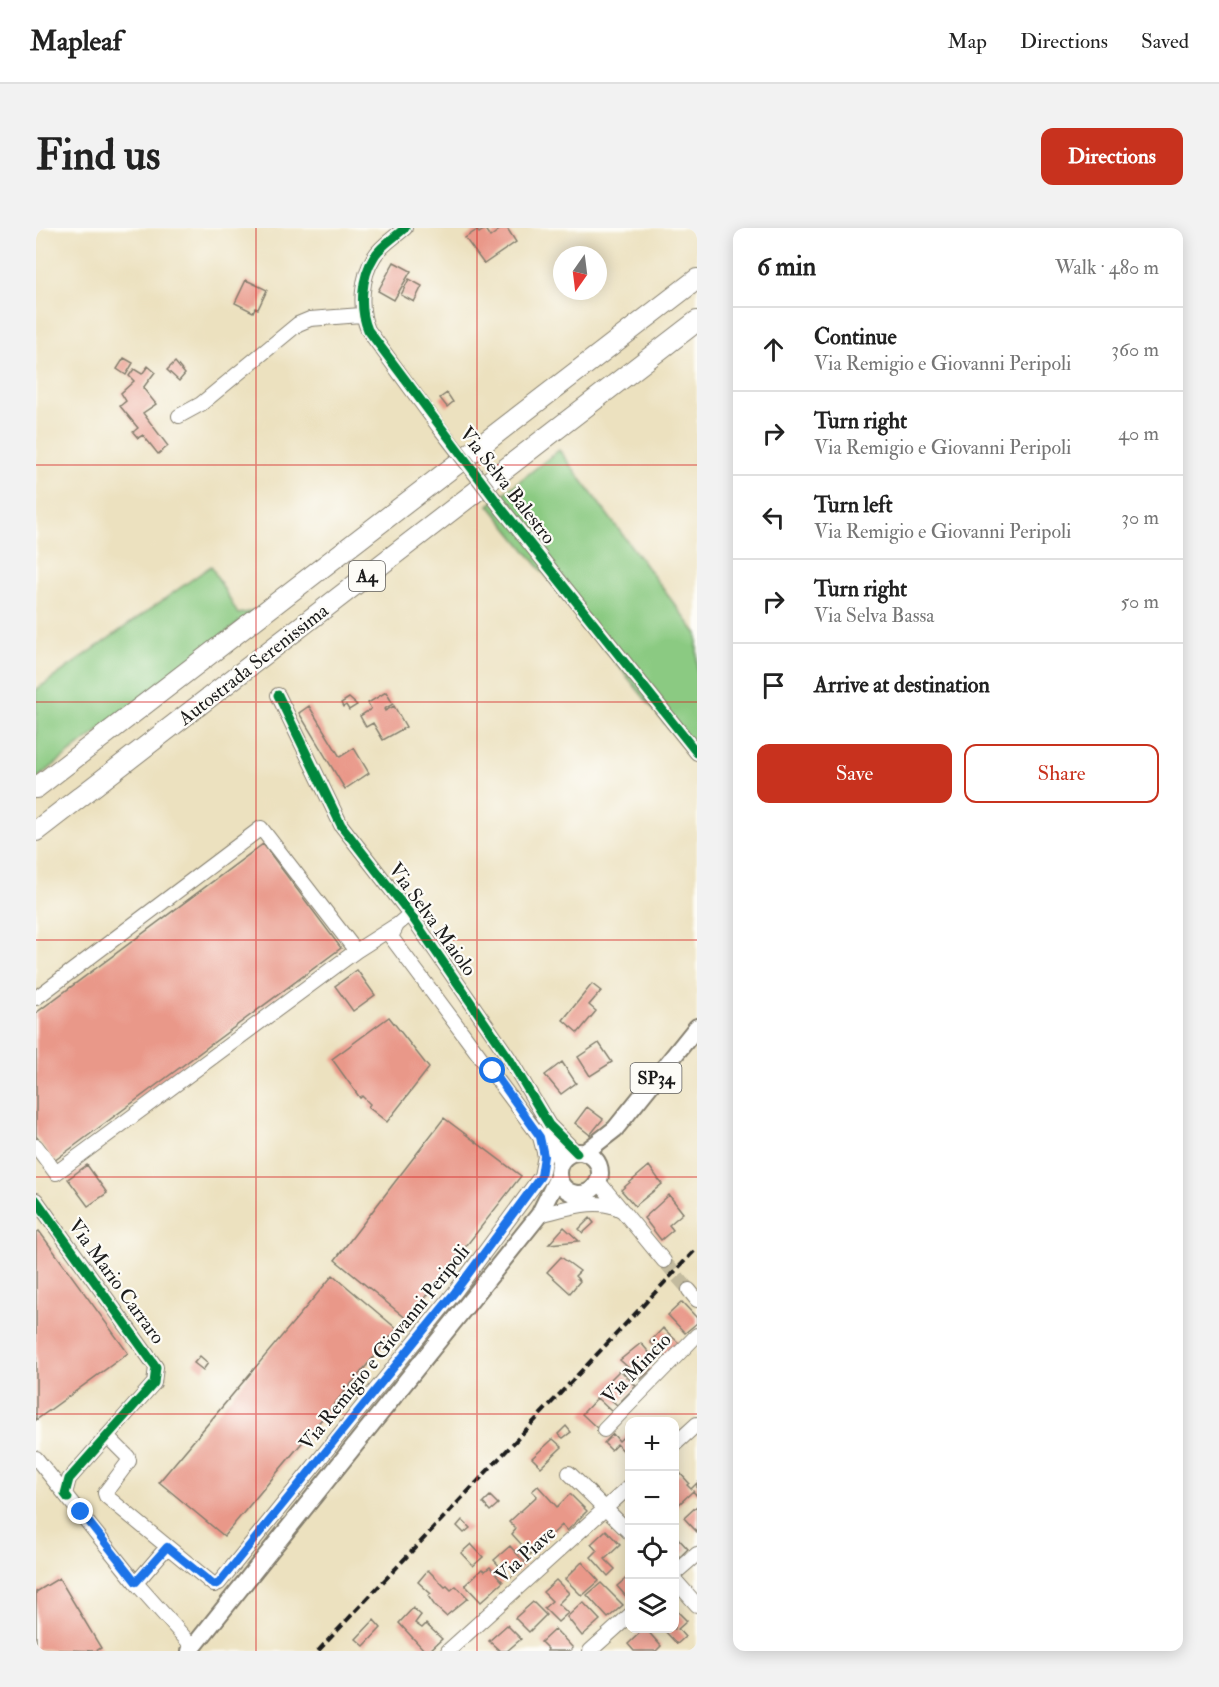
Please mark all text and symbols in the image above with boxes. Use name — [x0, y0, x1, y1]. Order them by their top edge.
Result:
text: Mapleaf — [30, 24, 122, 59]
text: Map — [947, 28, 987, 55]
text: Directions — [1020, 28, 1108, 55]
text: Saved — [1141, 28, 1189, 55]
button: Directions — [1041, 128, 1183, 185]
text: Find us — [36, 130, 160, 182]
north arrow — [553, 246, 607, 300]
text: 6 min — [757, 251, 816, 283]
text: Walk · 480 m — [1055, 255, 1159, 280]
text: Continue — [814, 323, 897, 351]
icon: ahead — [757, 333, 790, 366]
text: 360 m — [1111, 337, 1159, 362]
text: Via Remigio e Giovanni Peripoli — [814, 351, 1071, 376]
text: Turn right — [814, 407, 907, 435]
icon: right — [757, 417, 790, 450]
street label: Via Selva Balestro — [454, 421, 561, 549]
text: 40 m — [1118, 421, 1159, 446]
text: Via Remigio e Giovanni Peripoli — [814, 435, 1071, 460]
text: Turn left — [814, 491, 893, 519]
icon: left — [757, 501, 790, 534]
text: 30 m — [1121, 505, 1159, 530]
text: Via Remigio e Giovanni Peripoli — [814, 519, 1071, 544]
road number: A4 — [349, 561, 385, 591]
text: Turn right — [814, 575, 907, 603]
icon: right — [757, 585, 790, 618]
text: 50 m — [1120, 589, 1159, 614]
street label: Autostrada Serenissima — [172, 597, 334, 731]
text: Via Selva Bassa — [814, 603, 935, 628]
icon: arrive — [757, 669, 790, 702]
text: Arrive at destination — [814, 671, 990, 699]
button: Save — [757, 744, 952, 803]
button: Share — [964, 744, 1159, 803]
street label: Via Selva Maiolo — [383, 858, 482, 981]
route start — [479, 1057, 505, 1083]
road number: SP34 — [630, 1063, 682, 1093]
street label: Via Mario Carraro — [63, 1214, 170, 1349]
street label: Via Remigio e Giovanni Peripoli — [294, 1239, 476, 1456]
street label: Via Mincio — [596, 1327, 676, 1409]
map controls — [625, 1417, 679, 1633]
button: + — [625, 1417, 679, 1471]
button: − — [625, 1471, 679, 1525]
route end — [67, 1498, 93, 1524]
street label: Via Piave — [490, 1520, 561, 1588]
button: locate — [625, 1525, 679, 1579]
button: layers — [625, 1579, 679, 1633]

